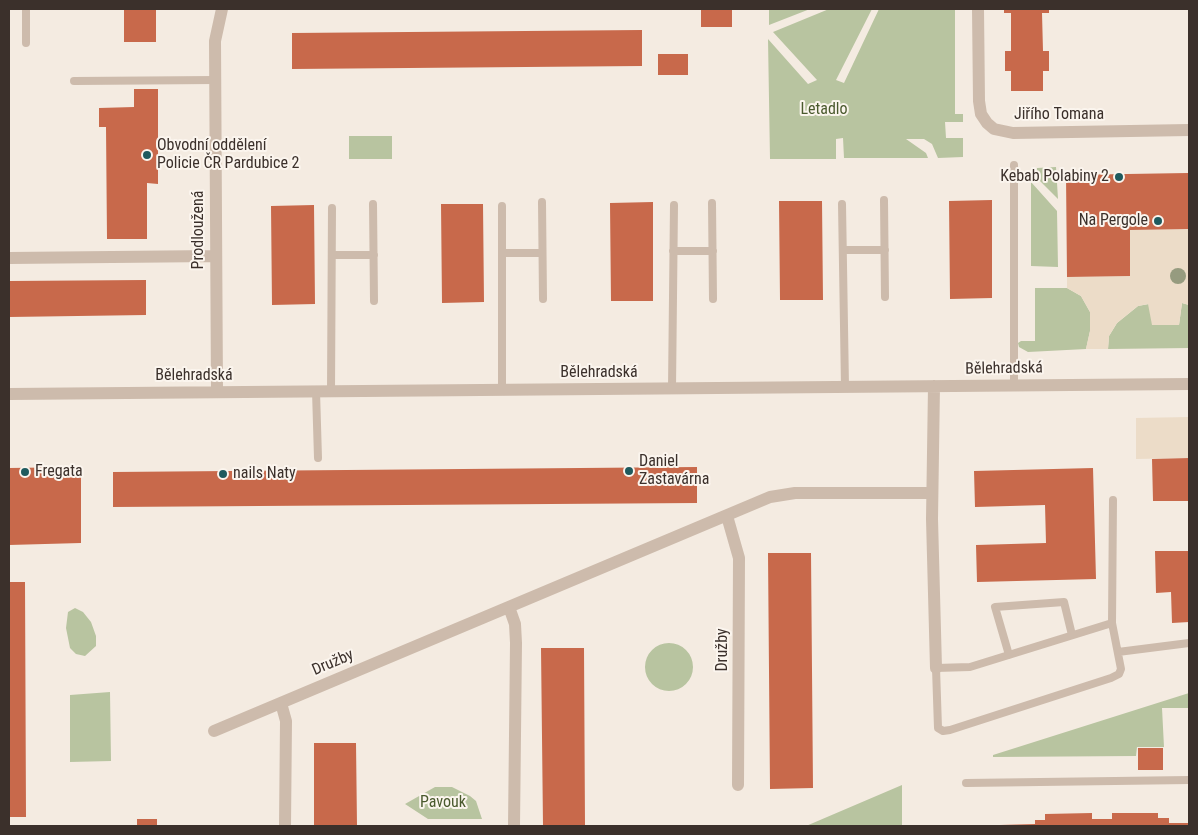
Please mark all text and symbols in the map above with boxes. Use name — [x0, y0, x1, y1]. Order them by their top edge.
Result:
park label: Letadlo — [800, 100, 848, 120]
street label: Jiřího Tomana — [1014, 105, 1104, 125]
place label: Obvodní oddělení Policie ČR Pardubice 2 — [157, 136, 299, 174]
marker: Obvodní oddělení Policie ČR Pardubice 2 — [141, 149, 153, 161]
place label: Kebab Polabiny 2 — [1000, 167, 1109, 187]
marker: Kebab Polabiny 2 — [1113, 171, 1125, 183]
street label: Prodloužená — [189, 191, 209, 269]
place label: Na Pergole — [1079, 211, 1148, 231]
marker: Na Pergole — [1152, 215, 1164, 227]
street label: Bělehradská — [965, 359, 1043, 379]
street label: Bělehradská — [560, 363, 638, 383]
street label: Bělehradská — [155, 366, 233, 386]
place label: Daniel Zastavárna — [639, 452, 709, 490]
place label: Fregata — [35, 462, 83, 482]
place label: nails Naty — [233, 464, 296, 484]
marker: Daniel Zastavárna — [623, 465, 635, 477]
marker: Fregata — [19, 466, 31, 478]
marker: nails Naty — [217, 468, 229, 480]
street label: Družby — [713, 628, 733, 672]
street label: Družby — [309, 646, 357, 680]
park label: Pavouk — [420, 793, 466, 813]

